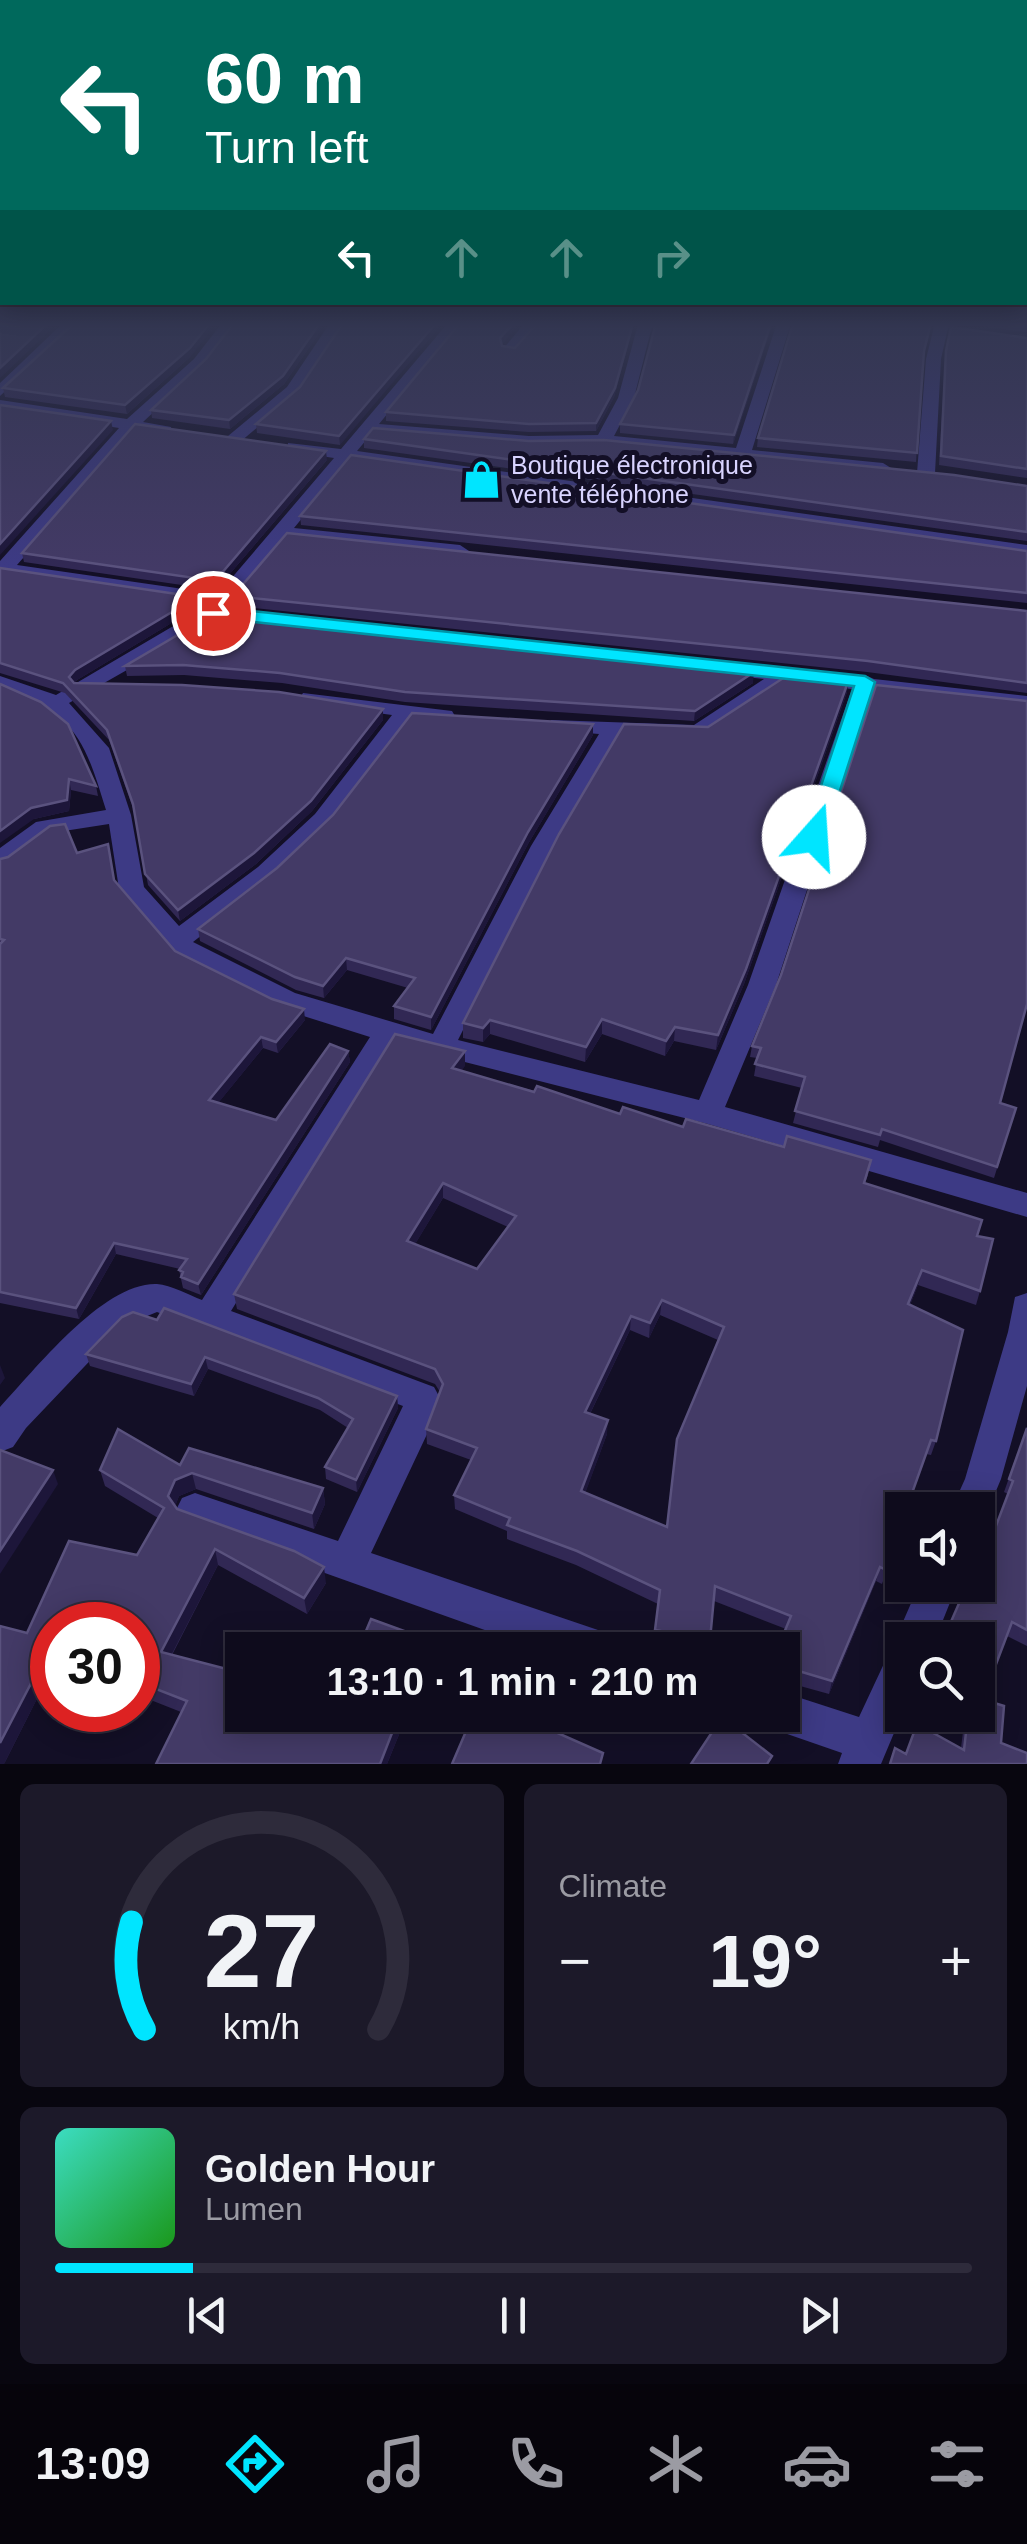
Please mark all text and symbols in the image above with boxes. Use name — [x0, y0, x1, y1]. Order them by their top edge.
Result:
icon: left — [40, 40, 170, 170]
text: 60 m — [205, 40, 365, 118]
text: Turn left — [205, 122, 368, 173]
icon: left — [329, 230, 384, 285]
icon: ahead — [434, 230, 489, 285]
icon: ahead — [539, 230, 594, 285]
icon: right — [644, 230, 699, 285]
place label: Boutique électronique vente téléphone — [511, 451, 753, 508]
shop icon: Boutique électronique vente téléphone — [460, 458, 502, 500]
pin — [171, 571, 256, 656]
icon: arrive — [186, 586, 241, 641]
position arrow — [762, 785, 866, 889]
map controls — [885, 1492, 995, 1732]
button: sound — [885, 1492, 995, 1602]
speed limit sign: 30 — [30, 1602, 160, 1732]
button: search — [885, 1622, 995, 1732]
text: 13:10 · 1 min · 210 m — [327, 1661, 698, 1703]
text: Climate — [559, 1868, 667, 1904]
text: 27 — [204, 1893, 320, 2009]
text: 19° — [709, 1919, 822, 2003]
text: − — [559, 1930, 591, 1992]
text: + — [940, 1930, 972, 1992]
text: km/h — [223, 2007, 300, 2047]
text: Golden Hour — [205, 2148, 435, 2190]
text: Lumen — [205, 2191, 303, 2227]
icon: previous — [180, 2288, 235, 2343]
icon: pause — [486, 2288, 541, 2343]
icon: next — [792, 2288, 847, 2343]
icon: directions — [220, 2429, 290, 2499]
icon: music — [361, 2429, 431, 2499]
icon: phone — [501, 2429, 571, 2499]
icon: climate — [641, 2429, 711, 2499]
icon: car — [782, 2429, 852, 2499]
icon: filters — [922, 2429, 992, 2499]
text: 13:09 — [35, 2438, 150, 2489]

